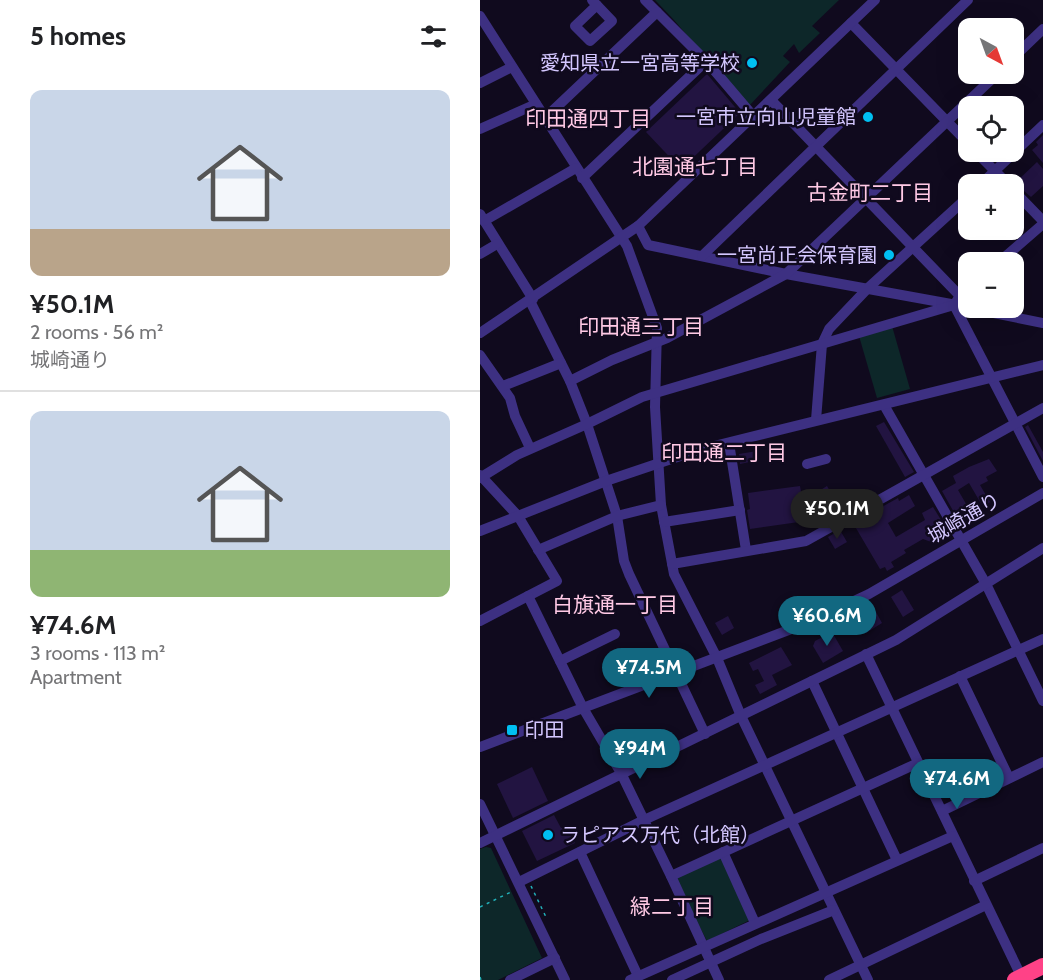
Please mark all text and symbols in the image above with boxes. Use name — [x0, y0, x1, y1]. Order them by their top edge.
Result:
north arrow — [958, 18, 1024, 84]
map controls — [958, 18, 1024, 318]
text: 5 homes — [30, 20, 126, 52]
icon: filters — [417, 20, 450, 53]
place label: 愛知県立一宮高等学校 — [540, 51, 740, 75]
marker: 愛知県立一宮高等学校 — [745, 56, 759, 70]
button: locate — [958, 96, 1024, 162]
place label: 一宮市立向山児童館 — [676, 105, 856, 129]
district label: 印田通四丁目 — [525, 106, 651, 131]
marker: 一宮市立向山児童館 — [861, 110, 875, 124]
icon: home — [186, 129, 294, 237]
district label: 北園通七丁目 — [632, 154, 758, 179]
button: + — [958, 174, 1024, 240]
district label: 古金町二丁目 — [807, 180, 933, 205]
place label: 一宮尚正会保育園 — [717, 243, 877, 267]
marker: 一宮尚正会保育園 — [882, 248, 896, 262]
button: − — [958, 252, 1024, 318]
text: ¥50.1M — [30, 288, 114, 320]
district label: 印田通三丁目 — [578, 314, 704, 339]
text: 2 rooms · 56 m² — [30, 320, 163, 344]
text: 城崎通り — [30, 348, 110, 372]
district label: 印田通二丁目 — [661, 440, 787, 465]
icon: home — [186, 450, 294, 558]
street label: 城崎通り — [923, 488, 1005, 548]
pin: ¥50.1M — [788, 489, 886, 540]
text: ¥50.1M — [805, 496, 869, 520]
district label: 白旗通一丁目 — [552, 592, 678, 617]
pin: ¥60.6M — [778, 596, 876, 647]
text: ¥60.6M — [792, 603, 862, 627]
text: ¥74.6M — [30, 609, 116, 641]
text: 3 rooms · 113 m² — [30, 641, 166, 665]
pin: ¥74.5M — [600, 648, 698, 699]
text: ¥74.5M — [616, 655, 682, 679]
text: Apartment — [30, 665, 122, 689]
place label: 印田 — [524, 718, 564, 742]
marker: 印田 — [505, 723, 519, 737]
pin: ¥94M — [604, 729, 676, 780]
text: ¥94M — [614, 736, 666, 760]
pin: ¥74.6M — [908, 759, 1006, 810]
text: ¥74.6M — [924, 766, 990, 790]
place label: ラピアス万代（北館） — [560, 823, 760, 847]
marker: ラピアス万代（北館） — [541, 828, 555, 842]
district label: 緑二丁目 — [630, 894, 714, 919]

